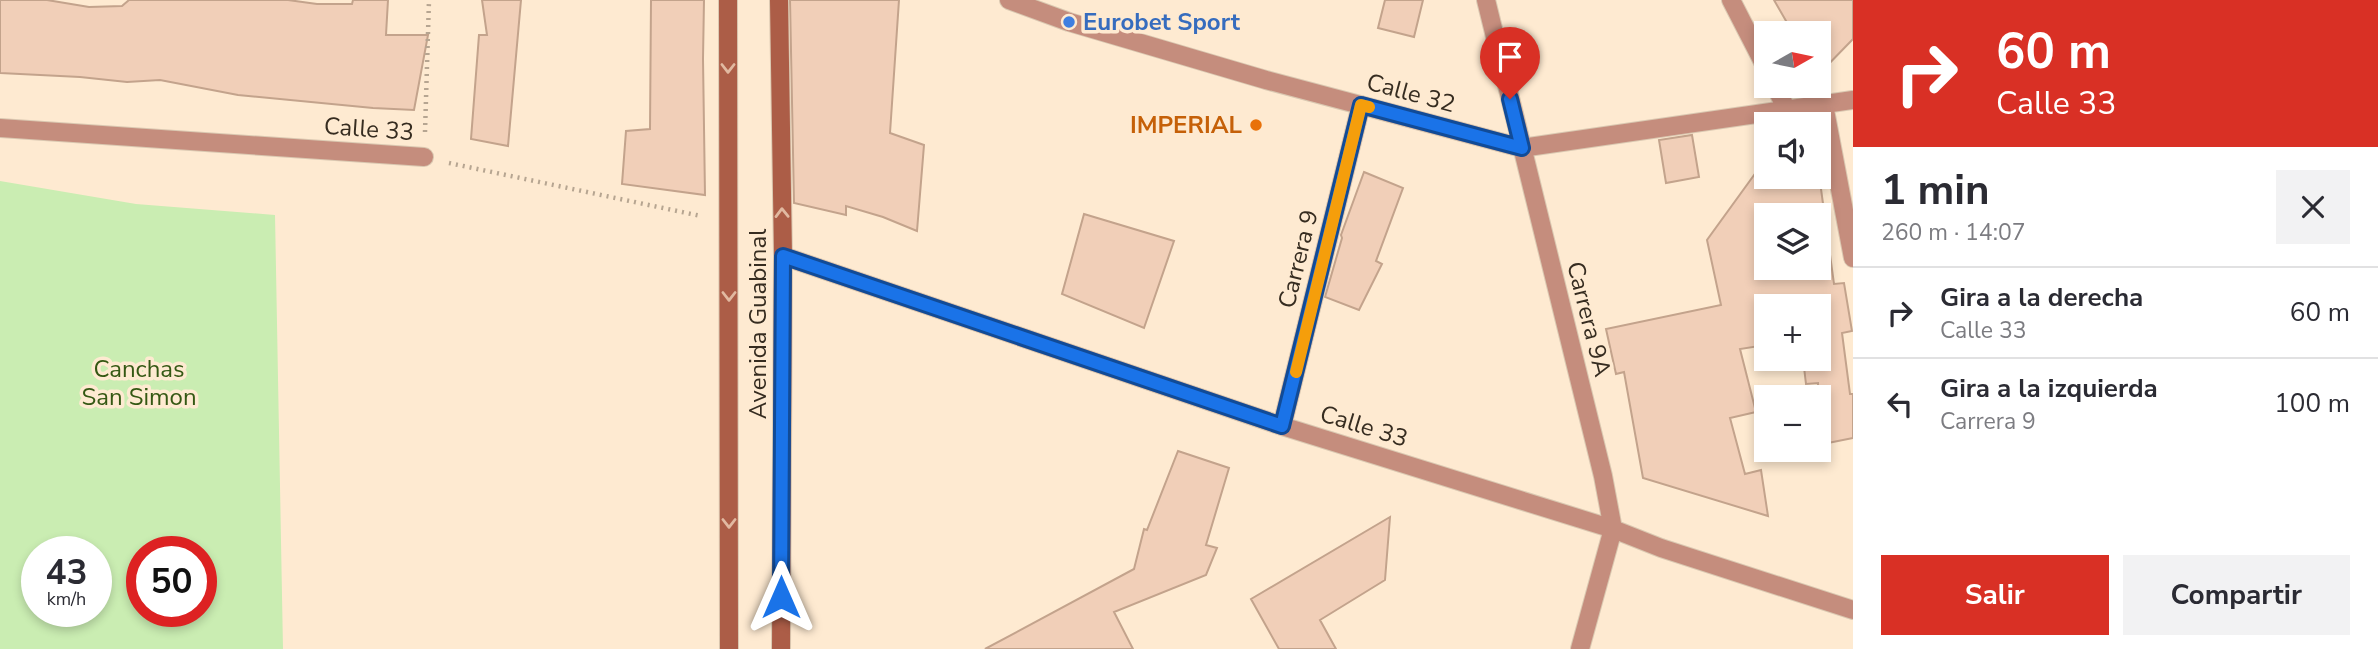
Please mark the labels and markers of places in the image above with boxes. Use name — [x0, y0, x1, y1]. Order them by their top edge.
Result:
place label: Eurobet Sport — [1083, 6, 1241, 38]
marker: Eurobet Sport — [1061, 14, 1077, 30]
pin — [1480, 27, 1540, 99]
place label: IMPERIAL — [1130, 109, 1243, 141]
marker: IMPERIAL — [1248, 117, 1264, 133]

